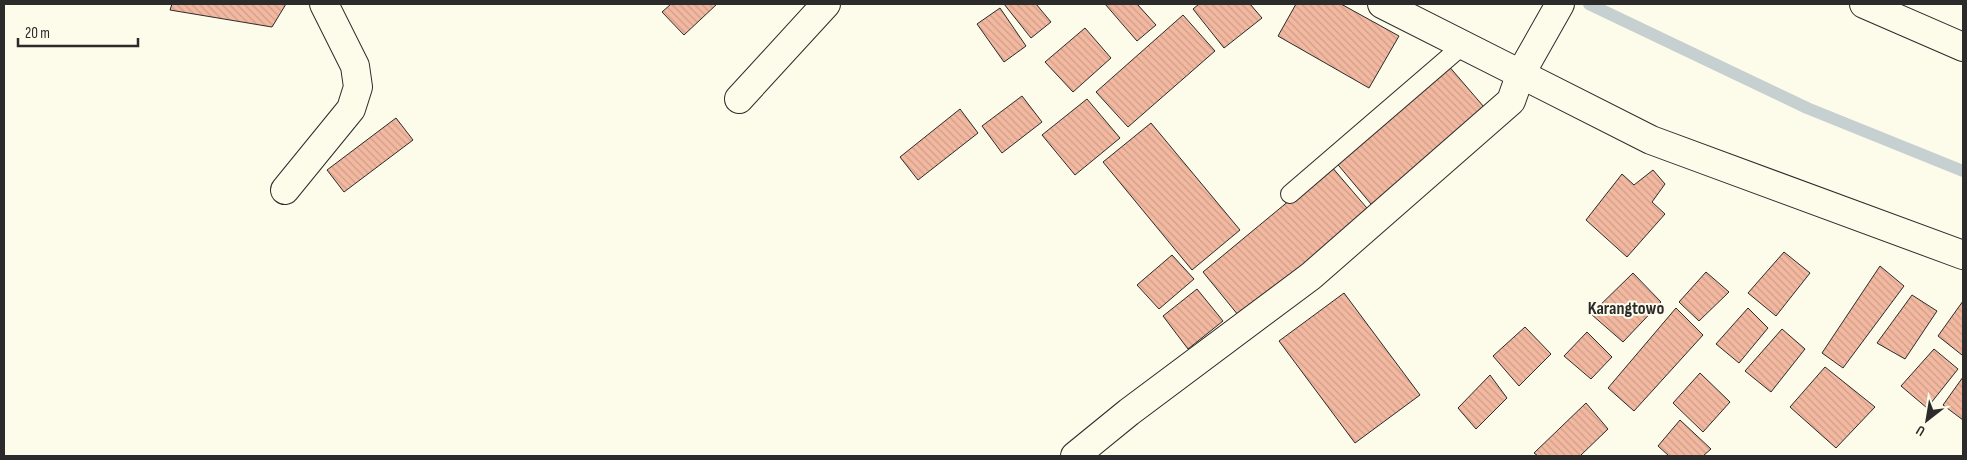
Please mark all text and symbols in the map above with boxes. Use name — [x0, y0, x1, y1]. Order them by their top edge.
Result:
scale bar — [18, 15, 138, 47]
text: 20 m — [25, 24, 50, 43]
district label: Karangtowo — [1588, 298, 1664, 319]
north arrow — [1902, 395, 1952, 445]
text: U — [1913, 422, 1928, 440]

